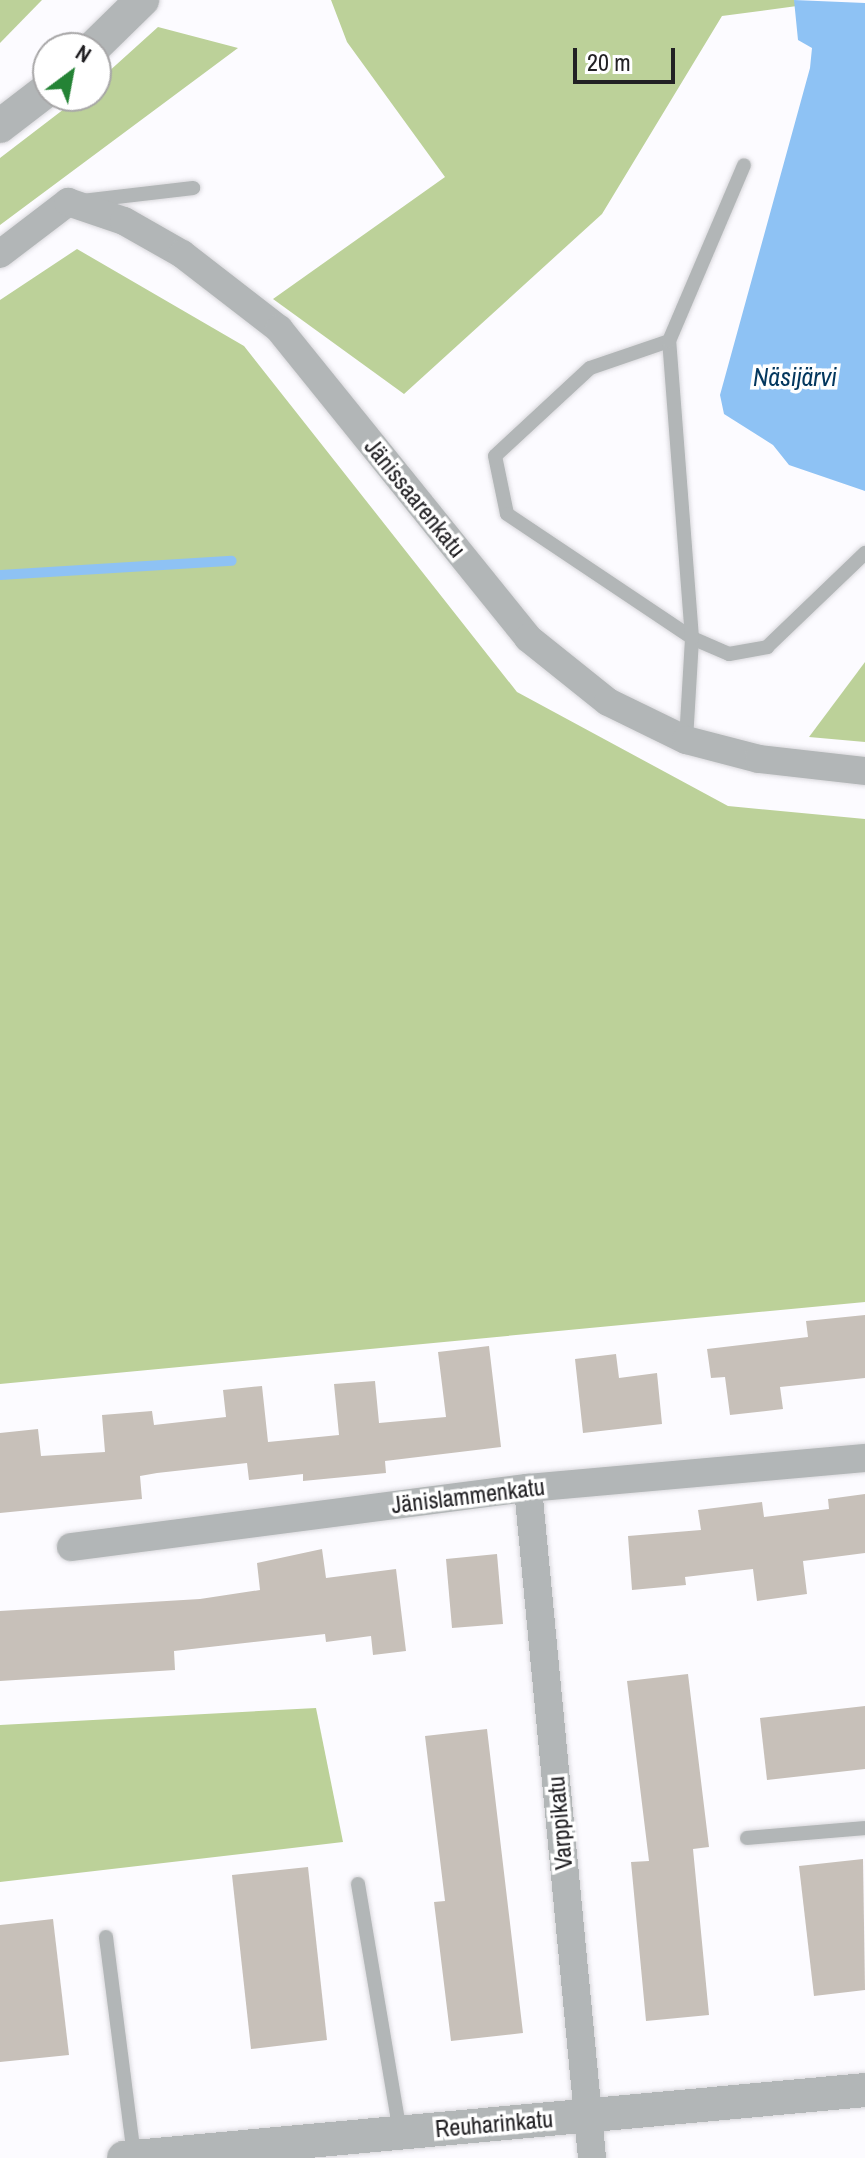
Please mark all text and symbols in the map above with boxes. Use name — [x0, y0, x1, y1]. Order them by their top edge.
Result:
north arrow — [32, 32, 112, 112]
scale bar — [577, 32, 679, 82]
text: N — [70, 37, 97, 70]
text: 20 m — [587, 46, 631, 78]
water label: Näsijärvi — [753, 361, 837, 393]
street label: Jänissaarenkatu — [358, 433, 472, 563]
street label: Jänislammenkatu — [390, 1472, 546, 1520]
street label: Varppikatu — [542, 1775, 578, 1871]
street label: Reuharinkatu — [434, 2105, 554, 2143]

